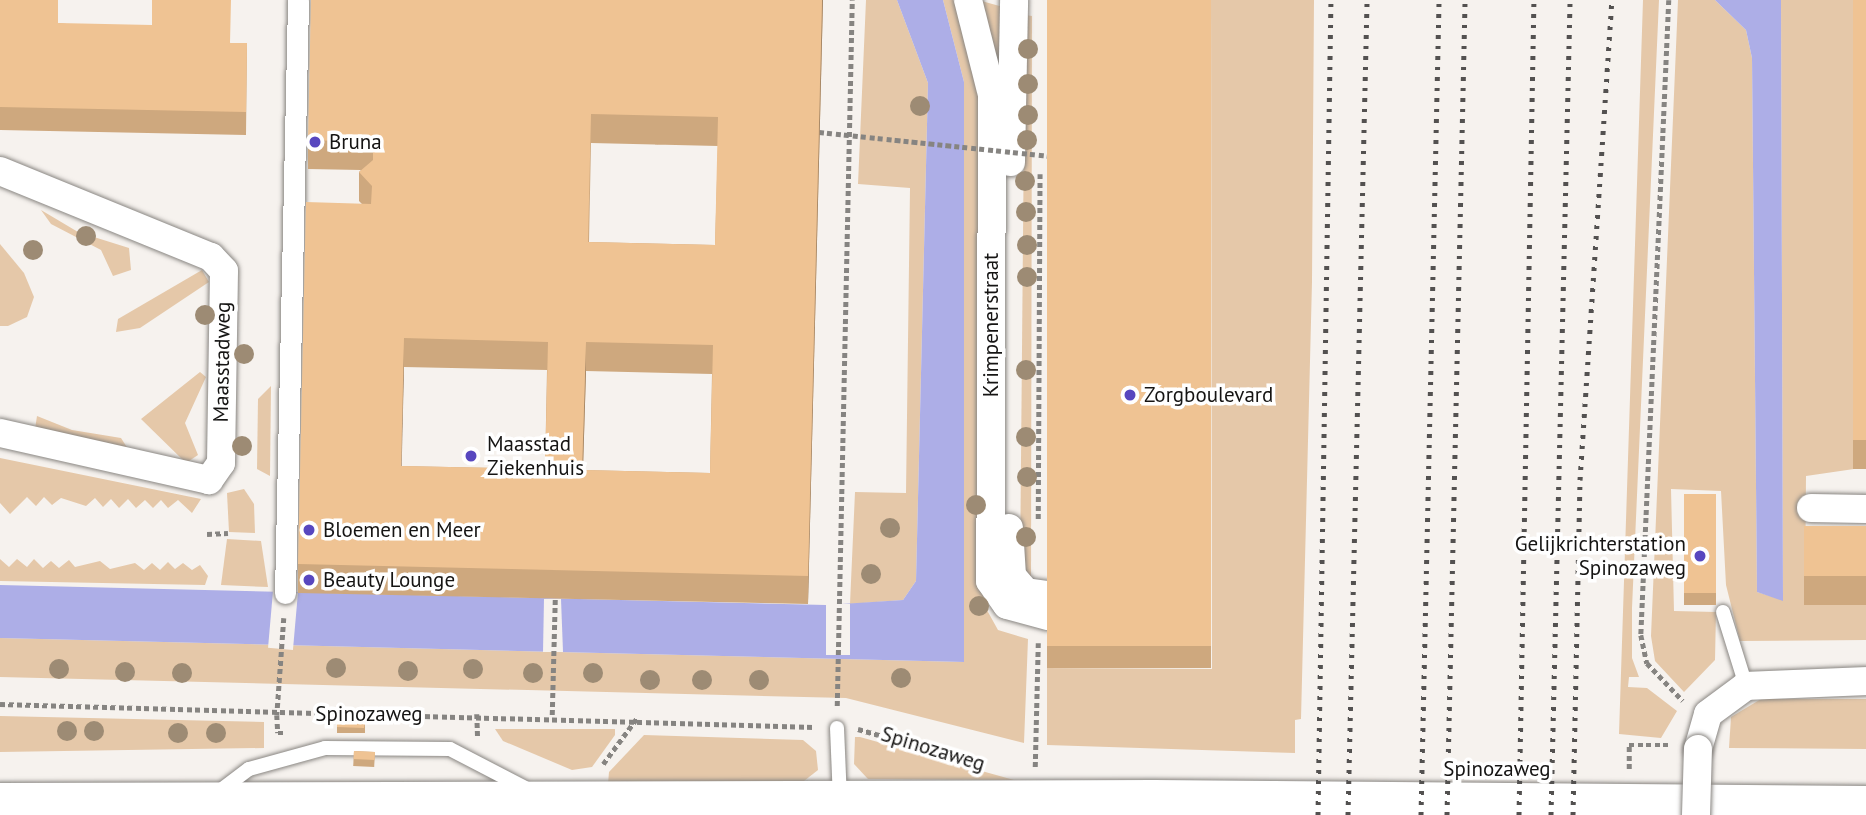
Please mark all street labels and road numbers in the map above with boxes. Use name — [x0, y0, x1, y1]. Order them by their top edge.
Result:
street label: Krimpenerstraat — [978, 253, 1004, 397]
street label: Maasstadweg — [208, 301, 236, 423]
street label: Spinozaweg — [315, 701, 423, 727]
street label: Spinozaweg — [878, 721, 988, 777]
street label: Spinozaweg — [1443, 756, 1551, 782]

